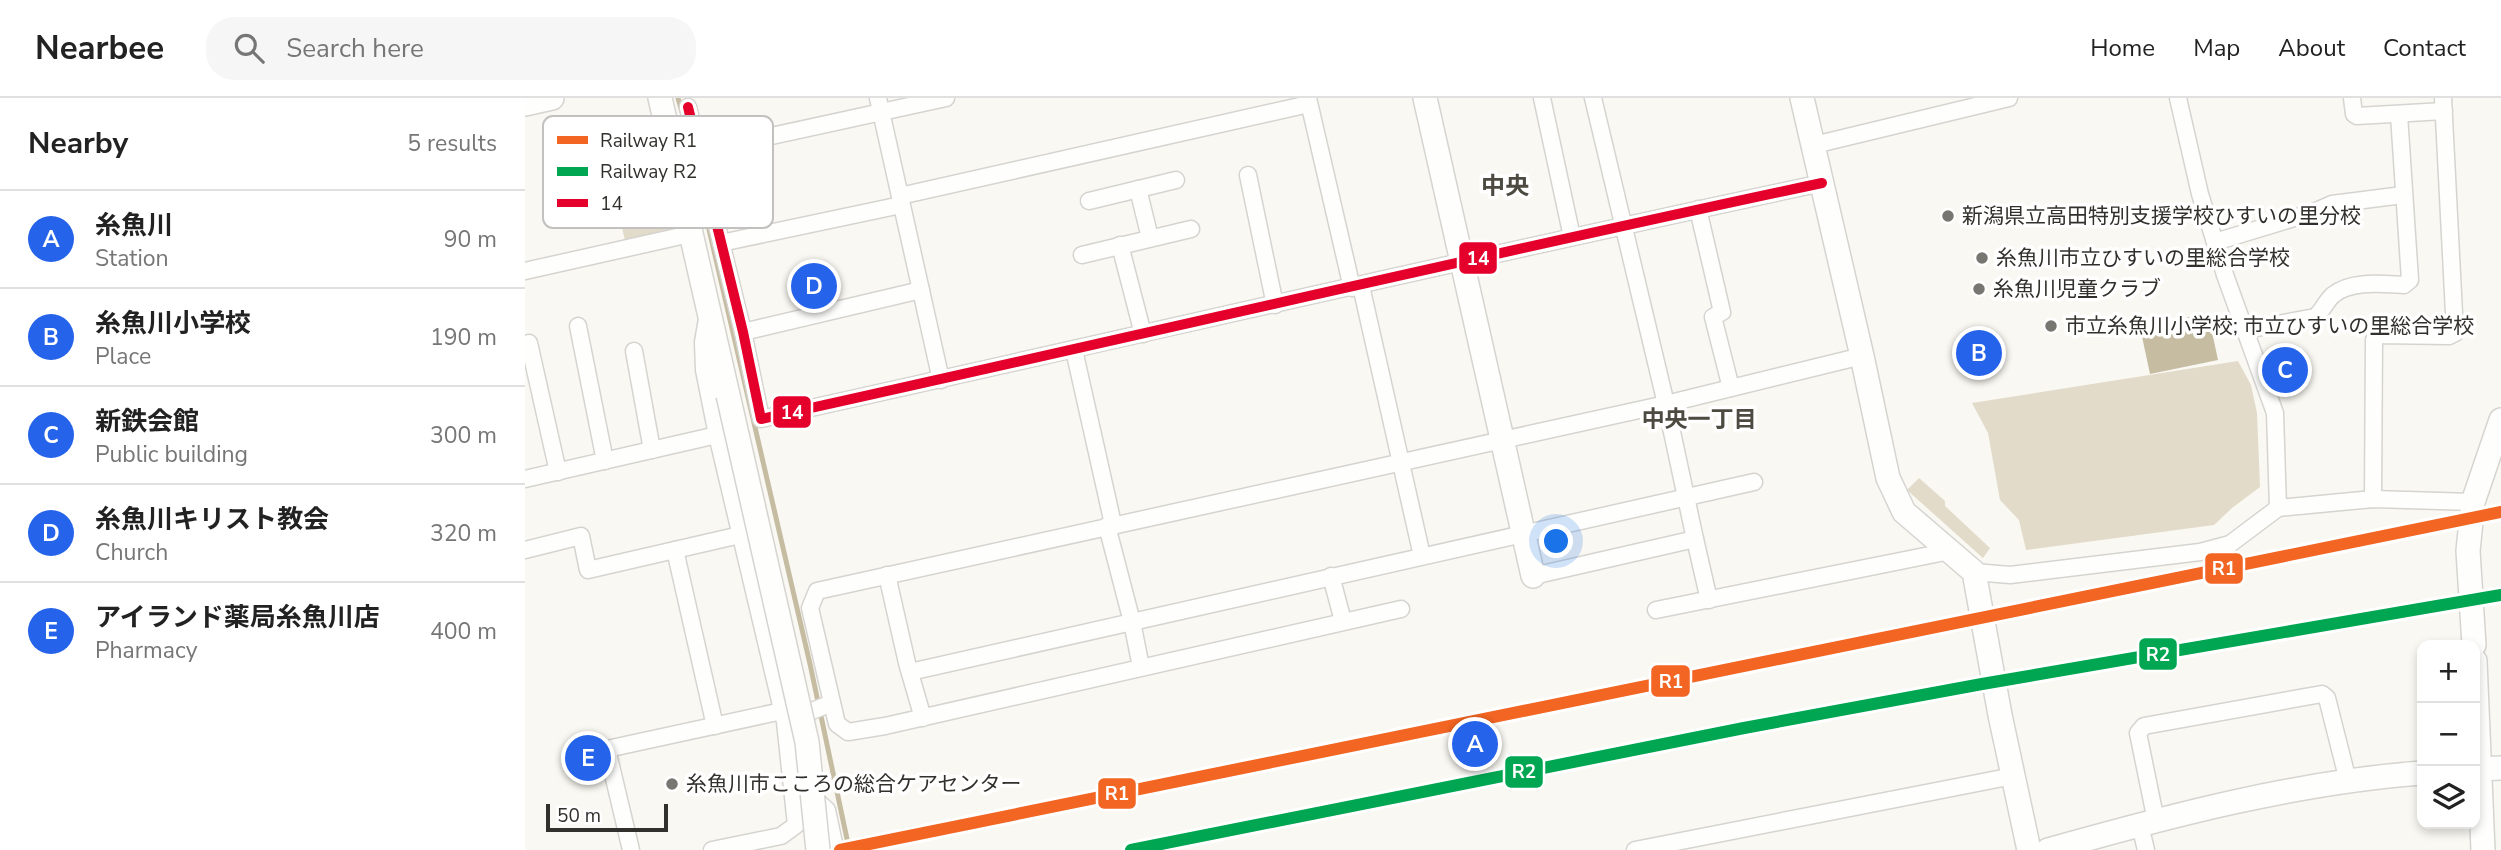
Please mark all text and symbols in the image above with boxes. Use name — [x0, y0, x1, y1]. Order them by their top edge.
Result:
search box — [206, 17, 696, 80]
text: Nearbee — [35, 26, 164, 71]
icon: search — [230, 29, 268, 67]
text: Search here — [286, 31, 424, 66]
text: Home — [2090, 32, 2155, 64]
text: Map — [2193, 32, 2240, 64]
text: About — [2278, 32, 2345, 64]
text: Contact — [2383, 32, 2466, 64]
legend — [543, 116, 773, 228]
text: Nearby — [28, 123, 128, 164]
text: 5 results — [407, 128, 497, 159]
text: Railway R1 — [600, 128, 697, 154]
text: Railway R2 — [600, 159, 697, 185]
district label: 中央 — [1481, 170, 1529, 202]
text: 14 — [600, 191, 623, 217]
place label: 新潟県立高田特別支援学校ひすいの里分校 — [1962, 202, 2361, 230]
text: 糸魚川 — [95, 208, 173, 243]
marker: 新潟県立高田特別支援学校ひすいの里分校 — [1940, 208, 1956, 224]
text: A — [42, 224, 60, 255]
text: 90 m — [444, 224, 497, 255]
line badge: 14 — [1458, 241, 1498, 275]
text: Station — [95, 243, 169, 274]
place label: 糸魚川市立ひすいの里総合学校 — [1996, 244, 2290, 272]
text: 14 — [1467, 246, 1489, 272]
marker: 糸魚川市立ひすいの里総合学校 — [1974, 250, 1990, 266]
pin: D — [791, 260, 837, 312]
place label: 糸魚川児童クラブ — [1993, 275, 2161, 303]
marker: 糸魚川児童クラブ — [1971, 281, 1987, 297]
text: 糸魚川小学校 — [95, 306, 251, 341]
place label: 市立糸魚川小学校; 市立ひすいの里総合学校 — [2065, 312, 2474, 340]
marker: 市立糸魚川小学校; 市立ひすいの里総合学校 — [2043, 318, 2059, 334]
text: B — [43, 322, 59, 353]
text: 190 m — [430, 322, 497, 353]
pin: B — [1956, 327, 2002, 379]
text: Place — [95, 341, 151, 372]
pin: C — [2262, 344, 2308, 396]
line badge: 14 — [772, 395, 812, 429]
text: 14 — [781, 400, 803, 426]
text: 新鉄会館 — [95, 404, 199, 439]
district label: 中央一丁目 — [1642, 404, 1757, 435]
text: C — [43, 420, 59, 451]
text: 300 m — [430, 420, 497, 451]
text: Public building — [95, 439, 248, 470]
text: 糸魚川キリスト教会 — [95, 502, 329, 537]
text: D — [42, 518, 60, 549]
text: 320 m — [430, 518, 497, 549]
your location — [1539, 524, 1573, 558]
text: Church — [95, 537, 168, 568]
line badge: R1 — [2204, 552, 2244, 585]
text: R1 — [2212, 556, 2236, 582]
text: アイランド薬局糸魚川店 — [95, 600, 380, 635]
text: E — [44, 616, 58, 647]
text: 400 m — [430, 616, 497, 647]
text: Pharmacy — [95, 635, 197, 666]
line badge: R2 — [2138, 637, 2178, 671]
map controls — [2417, 640, 2480, 829]
button: + — [2417, 640, 2480, 703]
text: R2 — [2146, 642, 2170, 668]
line badge: R1 — [1650, 664, 1691, 698]
text: R1 — [1659, 669, 1683, 695]
button: − — [2417, 703, 2480, 766]
pin: A — [1452, 718, 1498, 770]
pin: E — [565, 732, 611, 784]
line badge: R2 — [1504, 755, 1544, 789]
text: R2 — [1512, 759, 1536, 785]
button: layers — [2417, 766, 2480, 829]
place label: 糸魚川市こころの総合ケアセンター — [686, 770, 1022, 798]
marker: 糸魚川市こころの総合ケアセンター — [664, 776, 680, 792]
line badge: R1 — [1097, 777, 1137, 810]
text: R1 — [1105, 781, 1129, 807]
scale bar — [546, 801, 669, 833]
text: 50 m — [557, 803, 601, 829]

